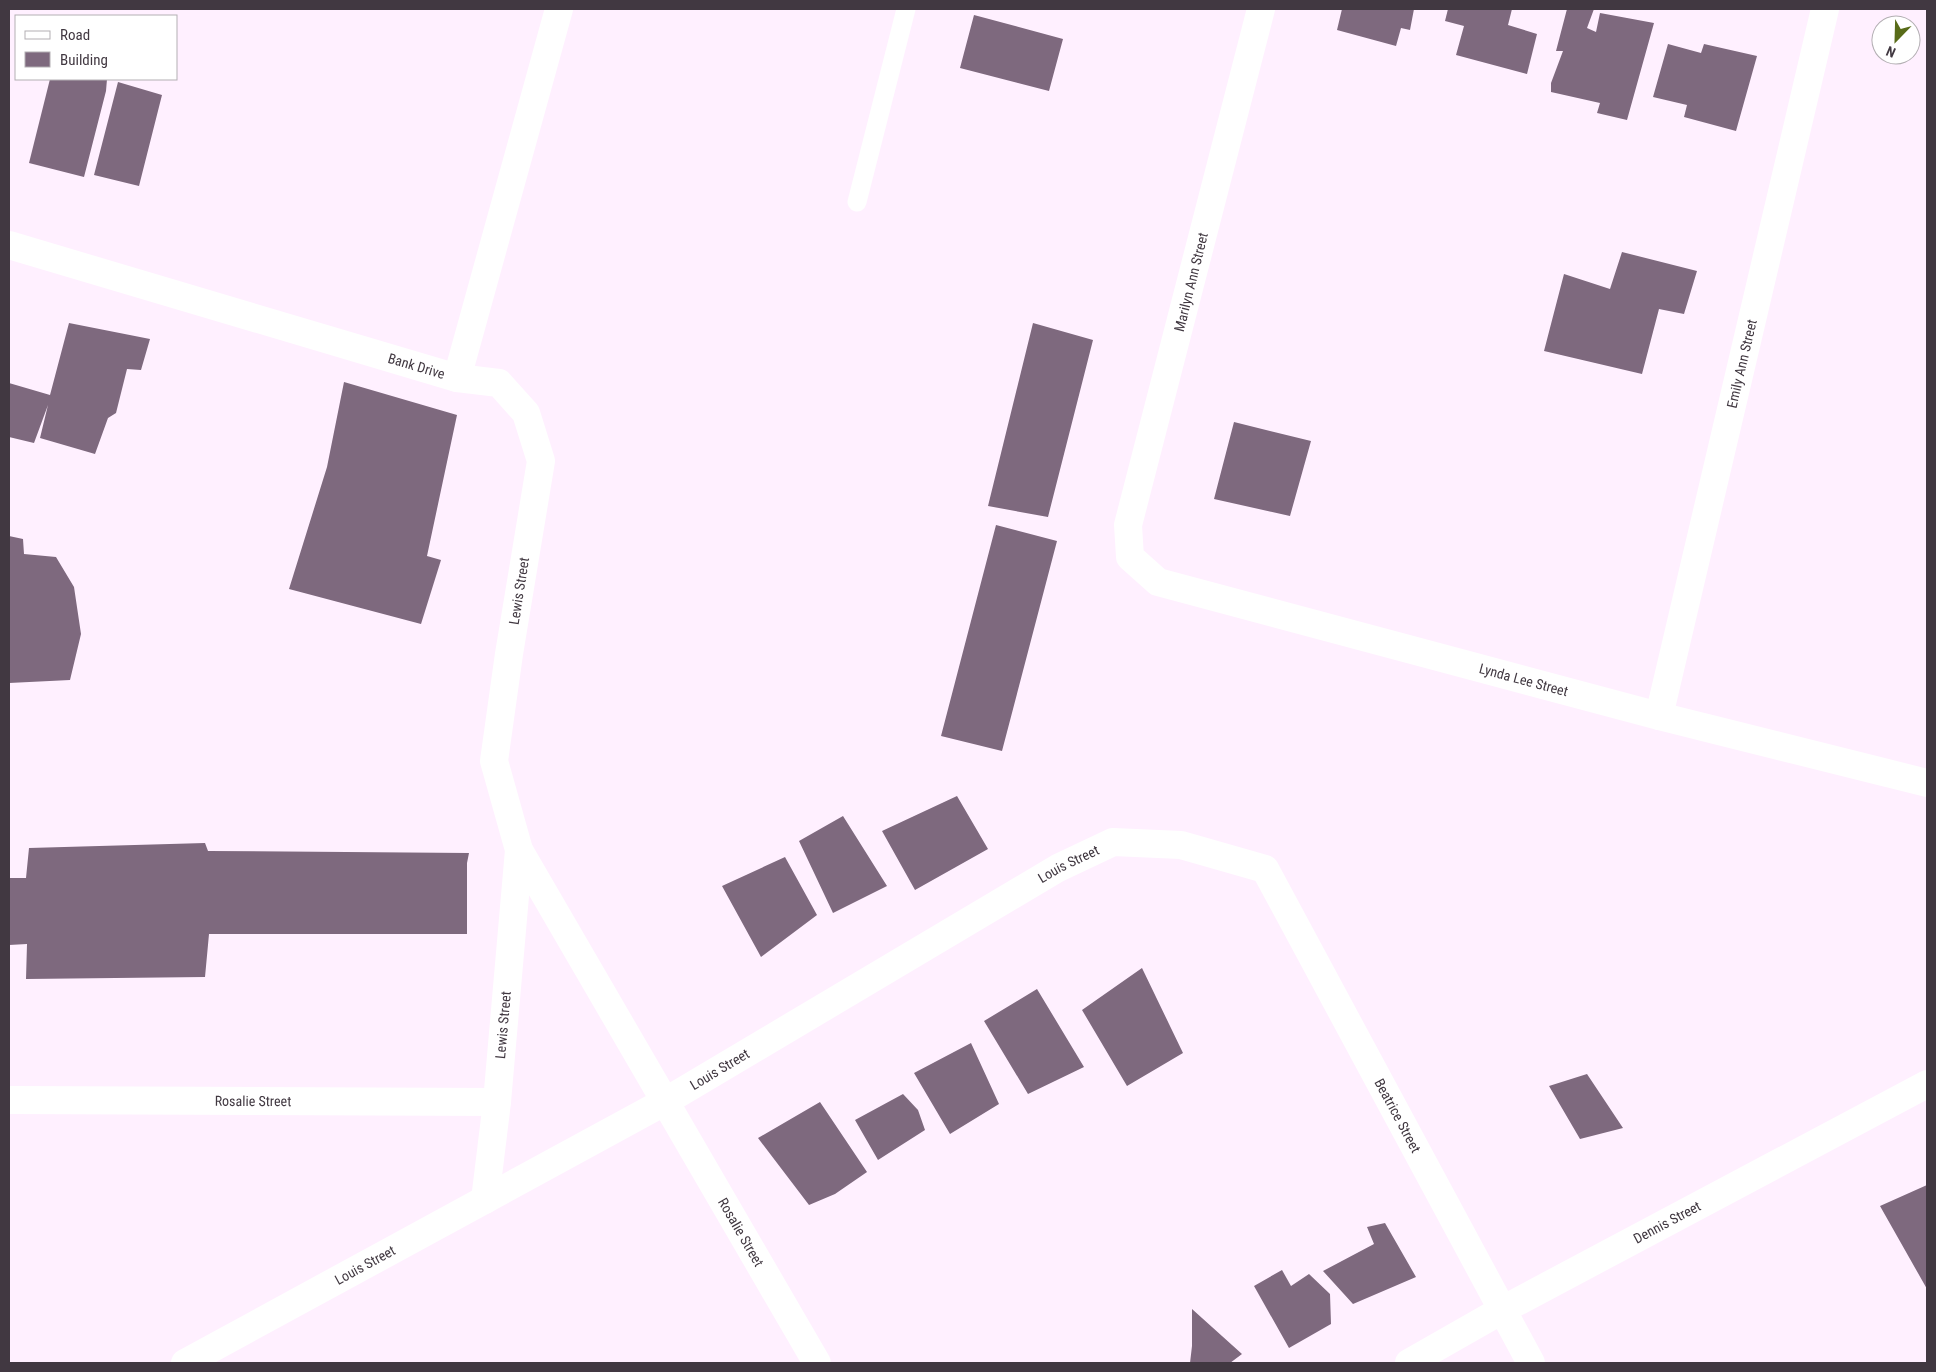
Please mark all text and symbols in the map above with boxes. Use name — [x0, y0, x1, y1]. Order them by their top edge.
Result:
legend — [15, 15, 178, 80]
north arrow — [1871, 15, 1921, 65]
text: Road — [60, 26, 90, 44]
text: N — [1884, 43, 1898, 61]
text: Building — [60, 51, 108, 69]
street label: Marilyn Ann Street — [1171, 231, 1211, 333]
street label: Emily Ann Street — [1724, 318, 1760, 410]
street label: Bank Drive — [386, 350, 447, 382]
street label: Lewis Street — [506, 556, 532, 626]
street label: Lynda Lee Street — [1478, 660, 1570, 699]
street label: Louis Street — [1035, 842, 1101, 886]
street label: Lewis Street — [492, 990, 514, 1060]
street label: Louis Street — [687, 1045, 752, 1093]
street label: Beatrice Street — [1371, 1076, 1424, 1155]
street label: Rosalie Street — [215, 1093, 291, 1109]
street label: Rosalie Street — [715, 1195, 767, 1269]
street label: Dennis Street — [1631, 1198, 1703, 1247]
street label: Louis Street — [332, 1242, 398, 1288]

